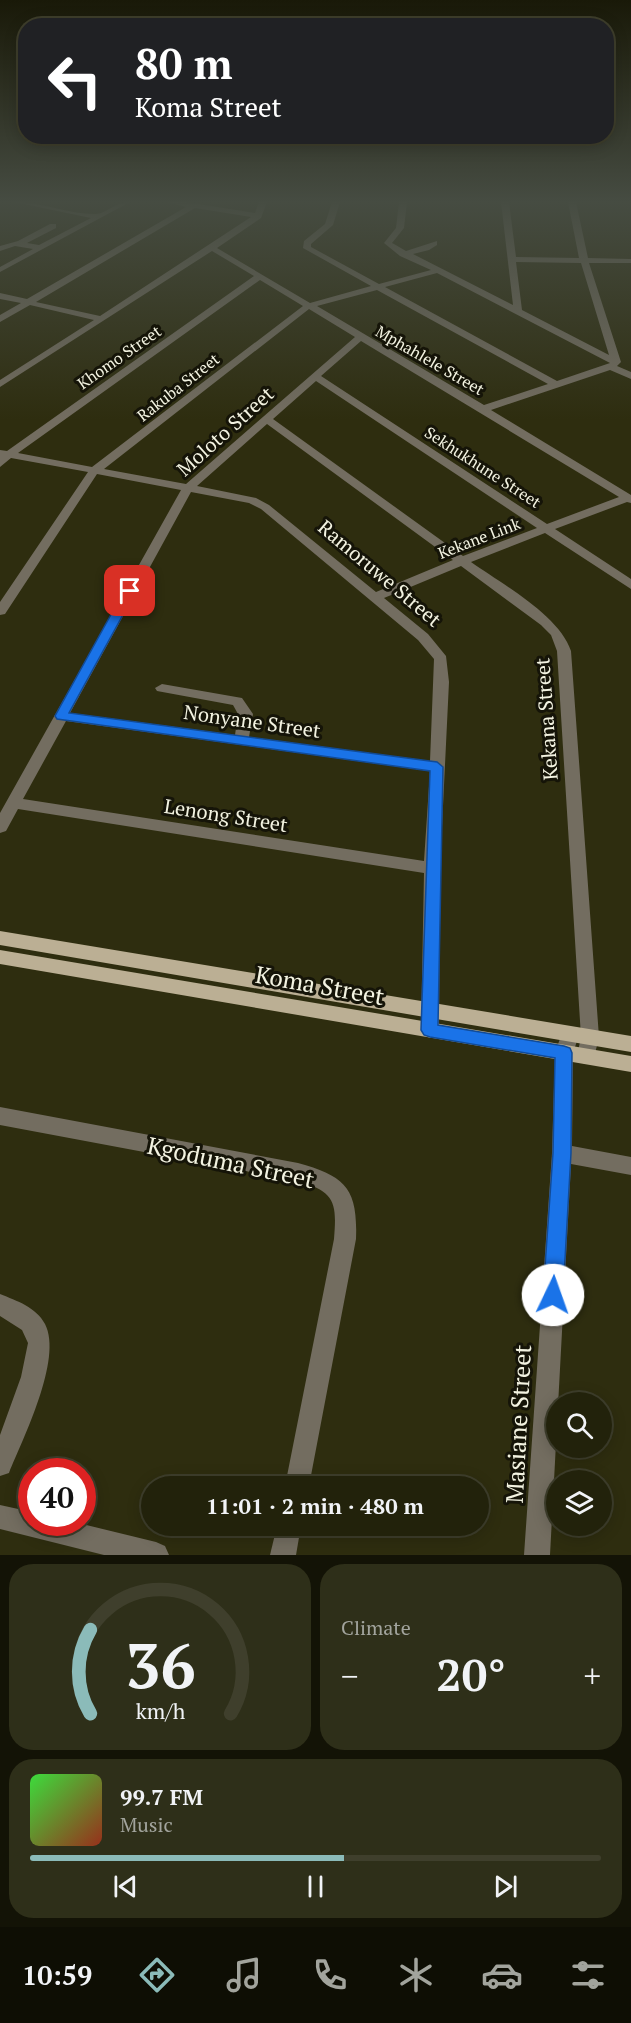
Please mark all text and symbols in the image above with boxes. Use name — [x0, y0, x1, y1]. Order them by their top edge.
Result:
text: 80 m — [135, 35, 233, 91]
icon: left — [36, 42, 114, 120]
text: Koma Street — [135, 89, 282, 125]
street label: Khomo Street — [73, 320, 165, 394]
street label: Mphahlele Street — [372, 320, 488, 400]
street label: Rakuba Street — [132, 348, 224, 426]
street label: Moloto Street — [171, 380, 280, 482]
street label: Sekhukhune Street — [421, 421, 545, 513]
street label: Kekane Link — [435, 512, 524, 564]
street label: Ramoruwe Street — [313, 514, 448, 633]
pin — [104, 565, 155, 616]
icon: arrive — [113, 574, 146, 607]
street label: Kekana Street — [528, 656, 564, 781]
street label: Nonyane Street — [182, 698, 323, 744]
street label: Lenong Street — [162, 792, 290, 838]
street label: Koma Street — [253, 958, 387, 1012]
street label: Kgoduma Street — [145, 1129, 318, 1195]
position arrow — [521, 1263, 585, 1327]
street label: Masiane Street — [498, 1344, 538, 1504]
map controls — [546, 1392, 612, 1536]
button: search — [546, 1392, 612, 1458]
speed limit sign: 40 — [18, 1458, 96, 1536]
button: layers — [546, 1470, 612, 1536]
text: 11:01 · 2 min · 480 m — [206, 1491, 424, 1520]
text: Climate — [341, 1614, 411, 1641]
text: 36 — [125, 1623, 195, 1706]
text: 20° — [436, 1644, 506, 1704]
text: − — [341, 1654, 359, 1697]
text: + — [583, 1654, 601, 1697]
text: km/h — [135, 1697, 185, 1725]
text: 99.7 FM — [120, 1782, 203, 1811]
text: Music — [120, 1811, 173, 1838]
icon: previous — [109, 1870, 142, 1903]
icon: pause — [299, 1870, 332, 1903]
icon: next — [489, 1870, 522, 1903]
icon: directions — [136, 1954, 178, 1996]
icon: music — [223, 1954, 265, 1996]
icon: phone — [309, 1954, 351, 1996]
icon: climate — [395, 1954, 437, 1996]
icon: car — [481, 1954, 523, 1996]
icon: filters — [567, 1954, 609, 1996]
text: 10:59 — [22, 1957, 92, 1993]

